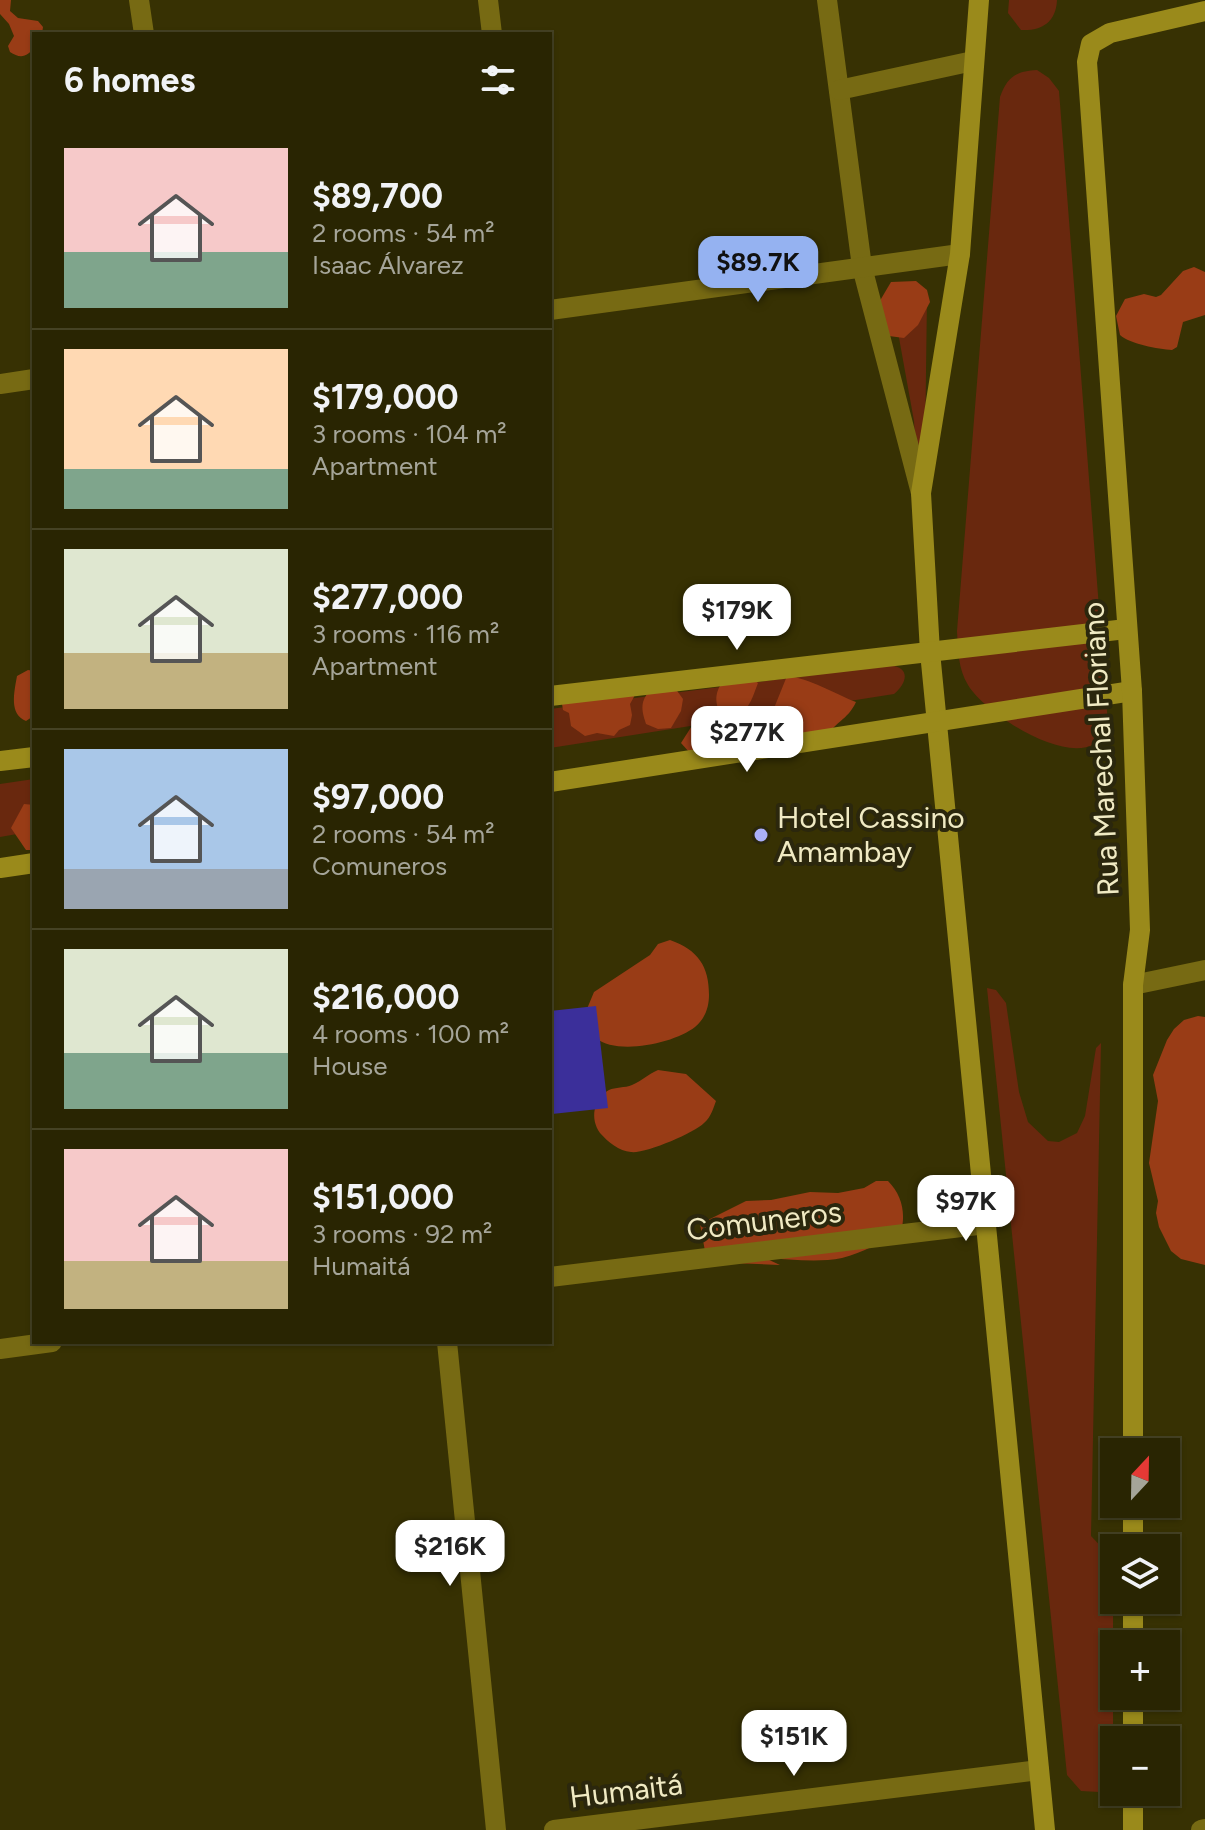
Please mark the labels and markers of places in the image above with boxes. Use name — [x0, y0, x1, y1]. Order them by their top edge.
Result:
pin: $89.7K — [693, 236, 823, 304]
pin: $179K — [681, 584, 793, 652]
pin: $277K — [691, 706, 803, 774]
place label: Hotel Cassino Amambay — [777, 799, 965, 870]
marker: Hotel Cassino Amambay — [752, 826, 770, 844]
pin: $97K — [919, 1175, 1013, 1243]
pin: $216K — [394, 1520, 506, 1588]
pin: $151K — [738, 1710, 850, 1778]

